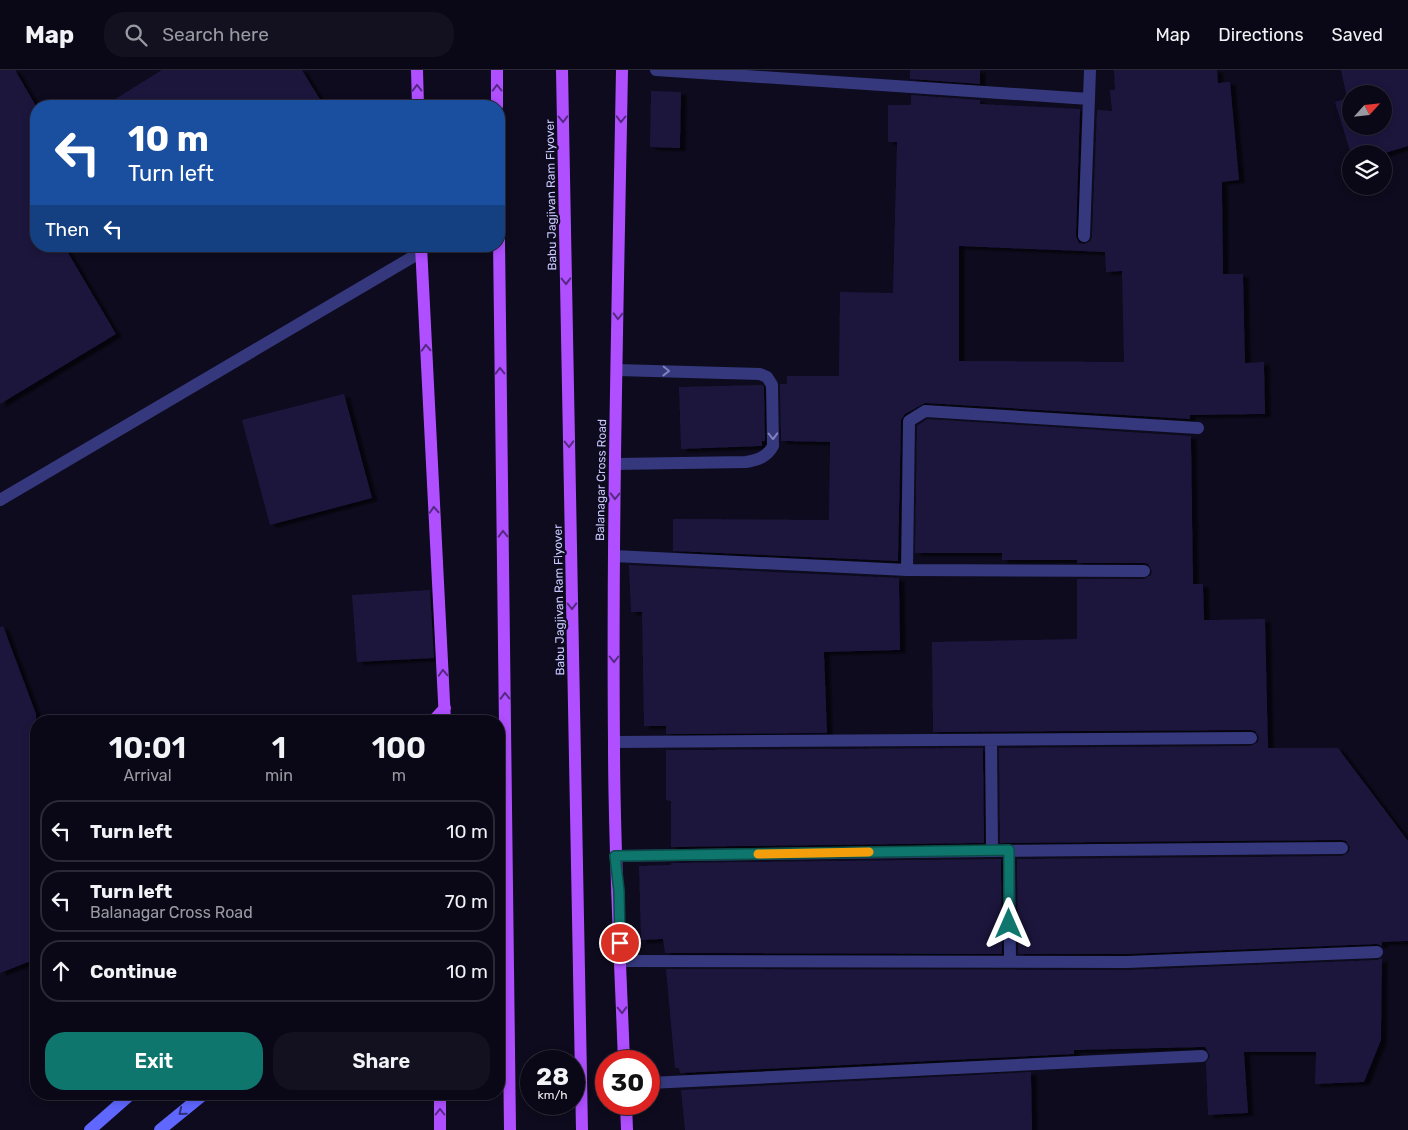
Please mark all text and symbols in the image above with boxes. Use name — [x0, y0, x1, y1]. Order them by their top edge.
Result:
search box — [104, 12, 454, 57]
text: Map — [25, 21, 74, 49]
icon: search — [122, 21, 150, 49]
text: Search here — [162, 23, 269, 46]
text: Map — [1155, 24, 1190, 46]
text: Directions — [1218, 24, 1304, 46]
text: Saved — [1332, 24, 1383, 46]
one-way arrow — [412, 84, 422, 92]
one-way arrow — [492, 84, 502, 92]
north arrow — [1342, 85, 1392, 135]
map controls — [1342, 85, 1392, 195]
one-way arrow — [558, 115, 568, 123]
one-way arrow — [616, 115, 627, 123]
text: 10 m — [128, 118, 209, 160]
street label: Babu Jagjivan Ram Flyover — [543, 119, 559, 271]
icon: left — [45, 120, 110, 185]
button: layers — [1342, 145, 1392, 195]
text: Turn left — [128, 160, 214, 187]
icon: left — [99, 215, 127, 243]
text: Then — [45, 218, 89, 241]
one-way arrow — [561, 278, 571, 285]
one-way arrow — [613, 312, 623, 320]
one-way arrow — [420, 344, 431, 352]
one-way arrow — [662, 366, 670, 376]
one-way arrow — [495, 367, 506, 375]
street label: Balanagar Cross Road — [593, 419, 609, 541]
one-way arrow — [767, 432, 778, 440]
one-way arrow — [564, 440, 574, 448]
one-way arrow — [610, 492, 620, 500]
one-way arrow — [429, 506, 440, 514]
street label: Babu Jagjivan Ram Flyover — [551, 524, 567, 676]
one-way arrow — [497, 530, 508, 538]
one-way arrow — [567, 602, 578, 610]
one-way arrow — [609, 655, 619, 663]
one-way arrow — [438, 668, 449, 676]
one-way arrow — [500, 692, 510, 700]
text: 10:01 — [109, 730, 186, 766]
text: 1 — [272, 730, 286, 766]
text: 100 — [372, 730, 426, 766]
text: Arrival — [124, 766, 172, 785]
text: min — [265, 766, 293, 785]
text: m — [392, 766, 406, 785]
icon: left — [47, 817, 75, 845]
text: Turn left — [90, 820, 172, 843]
text: 10 m — [446, 820, 488, 843]
text: Turn left — [90, 880, 172, 903]
icon: left — [47, 887, 75, 915]
text: 70 m — [445, 890, 488, 913]
position arrow — [982, 897, 1034, 949]
text: Balanagar Cross Road — [90, 903, 253, 922]
pin — [599, 922, 641, 964]
icon: arrive — [606, 929, 634, 957]
icon: ahead — [47, 957, 75, 985]
text: Continue — [90, 960, 177, 983]
text: 10 m — [446, 960, 488, 983]
one-way arrow — [617, 1006, 628, 1014]
button: Exit — [45, 1032, 263, 1090]
button: Share — [273, 1032, 490, 1090]
speed limit sign: 30 — [595, 1050, 660, 1115]
text: 28 — [536, 1062, 569, 1091]
text: km/h — [538, 1088, 567, 1102]
one-way arrow — [179, 1106, 188, 1114]
one-way arrow — [435, 1108, 445, 1116]

